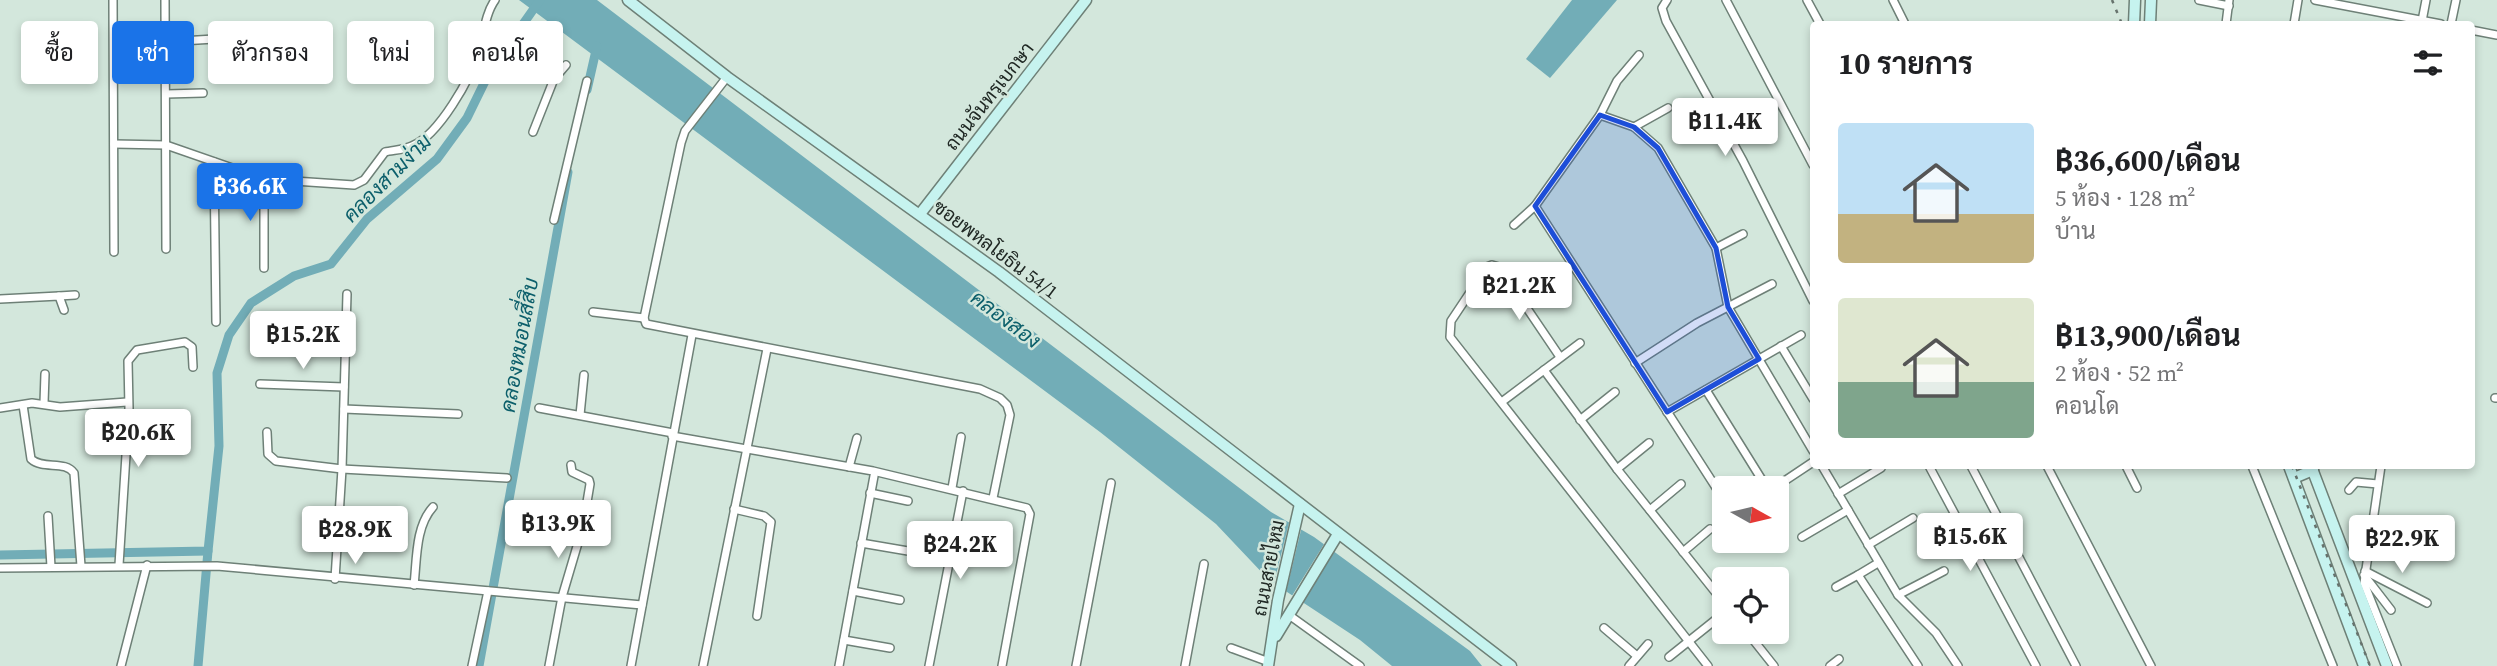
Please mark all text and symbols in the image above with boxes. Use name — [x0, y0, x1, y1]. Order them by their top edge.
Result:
chip: ซื้อ — [21, 21, 98, 84]
chip: เช่า — [112, 21, 194, 84]
chip: ตัวกรอง — [208, 21, 333, 84]
chip: ใหม่ — [347, 21, 434, 84]
chip: คอนโด — [448, 21, 563, 84]
street label: ถนนจันทรุเบกษา — [939, 36, 1039, 156]
text: 10 รายการ — [1838, 43, 1973, 84]
icon: filters — [2409, 44, 2447, 82]
pin: ฿11.4K — [1668, 99, 1782, 158]
text: ฿11.4K — [1688, 105, 1762, 137]
water label: คลองสามง่าม — [336, 127, 438, 229]
text: ฿36,600/เดือน — [2055, 140, 2241, 181]
icon: home — [1894, 151, 1978, 235]
pin: ฿36.6K — [193, 164, 307, 223]
text: ฿36.6K — [213, 170, 287, 202]
text: 5 ห้อง · 128 m² — [2055, 182, 2196, 214]
street label: ซอยพหลโยธิน 54/1 — [928, 193, 1064, 305]
text: บ้าน — [2055, 215, 2096, 247]
pin: ฿21.2K — [1462, 262, 1576, 322]
text: ฿21.2K — [1482, 269, 1556, 301]
water label: คลองหมอนสี่สิบ — [488, 274, 545, 415]
water label: คลองสอง — [965, 283, 1047, 355]
pin: ฿15.2K — [246, 312, 360, 371]
text: ฿13,900/เดือน — [2055, 315, 2241, 356]
text: ฿15.2K — [266, 318, 340, 350]
icon: home — [1894, 326, 1978, 410]
text: 2 ห้อง · 52 m² — [2055, 357, 2184, 389]
text: คอนโด — [2055, 390, 2119, 422]
pin: ฿20.6K — [81, 410, 195, 469]
text: ฿20.6K — [101, 416, 175, 448]
north arrow — [1712, 476, 1788, 553]
map controls — [1712, 476, 1789, 644]
pin: ฿13.9K — [501, 500, 615, 560]
pin: ฿28.9K — [298, 506, 412, 566]
text: ฿13.9K — [521, 507, 595, 539]
text: ฿28.9K — [318, 513, 392, 545]
pin: ฿15.6K — [1913, 514, 2027, 573]
pin: ฿22.9K — [2345, 516, 2459, 575]
street label: ถนนสายไหม — [1246, 518, 1290, 618]
text: ฿15.6K — [1933, 520, 2007, 552]
pin: ฿24.2K — [903, 522, 1017, 581]
text: ฿22.9K — [2365, 522, 2439, 554]
text: ฿24.2K — [923, 528, 997, 560]
button: locate — [1712, 567, 1789, 644]

